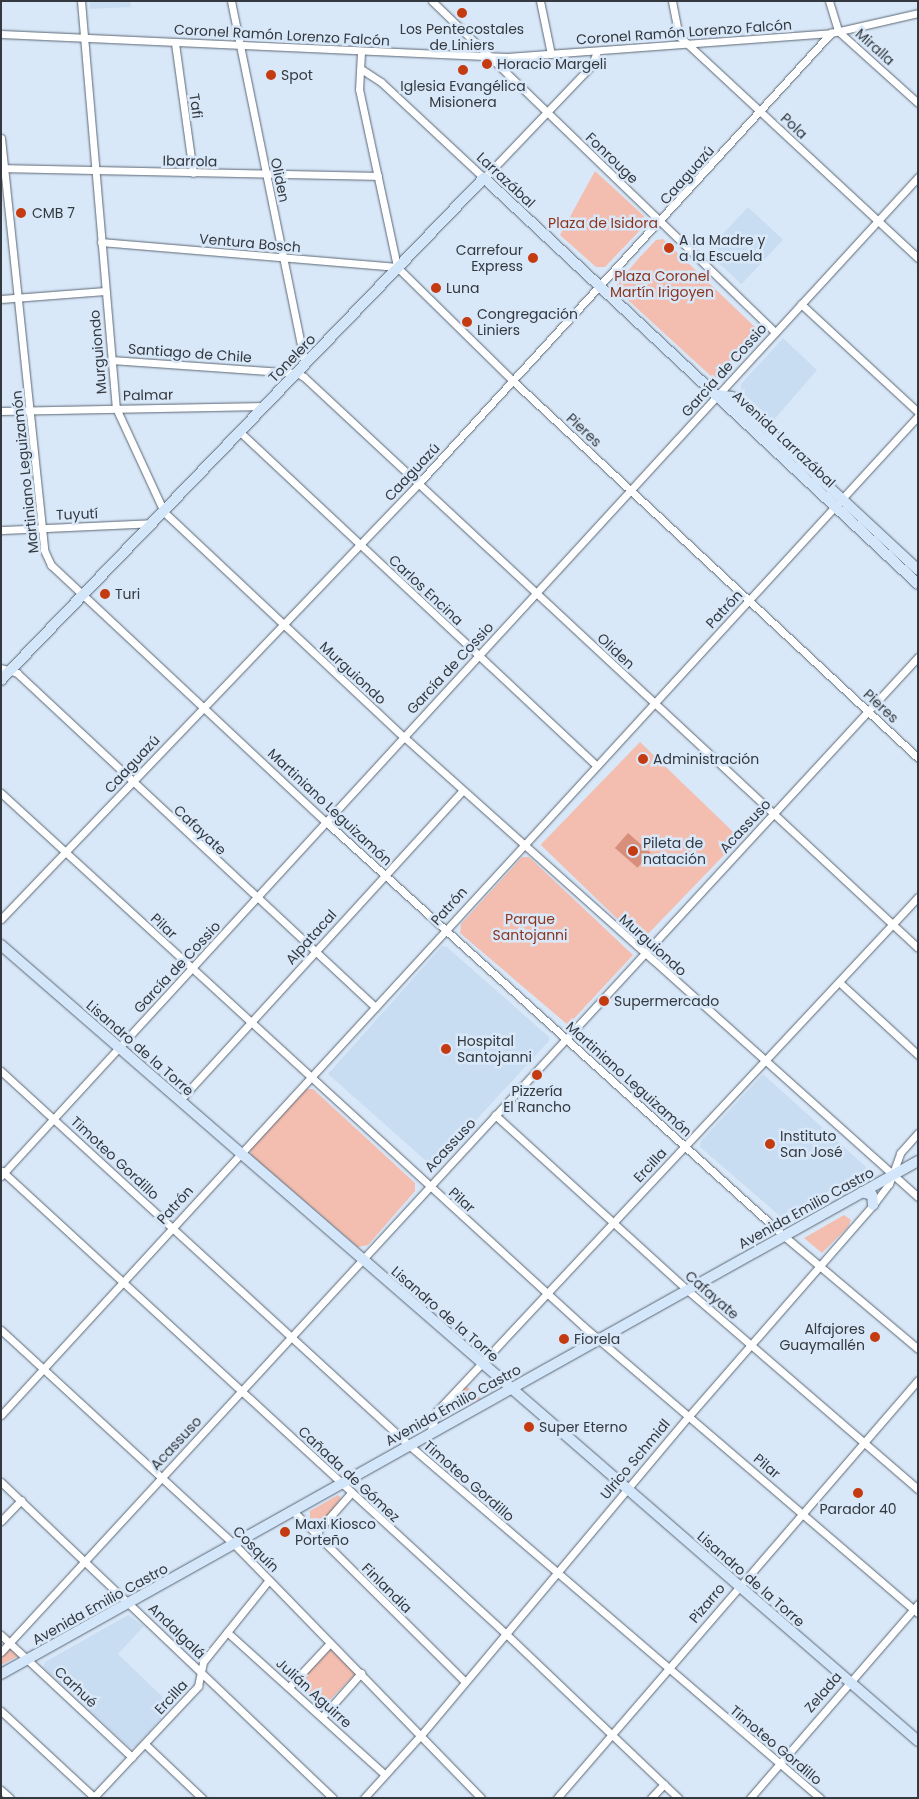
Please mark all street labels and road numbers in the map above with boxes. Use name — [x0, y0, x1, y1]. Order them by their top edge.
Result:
street label: Coronel Ramón Lorenzo Falcón — [576, 16, 792, 48]
street label: Coronel Ramón Lorenzo Falcón — [174, 21, 390, 49]
street label: Miralla — [852, 25, 898, 69]
street label: Tafi — [186, 92, 206, 120]
street label: Pola — [777, 110, 811, 142]
street label: Fonrouge — [582, 129, 642, 187]
street label: Caaguazú — [656, 142, 718, 208]
street label: Larrazábal — [473, 149, 539, 211]
street label: Ibarrola — [163, 152, 217, 170]
street label: Oliden — [267, 156, 293, 204]
street label: Ventura Bosch — [199, 230, 301, 256]
street label: Murguiondo — [86, 309, 110, 395]
street label: García de Cossio — [678, 320, 770, 420]
street label: Tonelero — [265, 330, 319, 386]
street label: Santiago de Chile — [128, 340, 252, 366]
street label: Palmar — [123, 386, 173, 404]
street label: Avenida Larrazábal — [729, 387, 839, 491]
street label: Martiniano Leguizamón — [8, 390, 42, 554]
street label: Pieres — [563, 410, 605, 450]
street label: Caaguazú — [381, 440, 443, 504]
street label: Tuyutí — [56, 505, 98, 523]
street label: Carlos Encina — [385, 551, 467, 629]
street label: Patrón — [702, 587, 746, 631]
street label: García de Cossio — [403, 619, 497, 717]
street label: Oliden — [594, 630, 638, 672]
street label: Murguiondo — [316, 638, 390, 708]
street label: Pieres — [860, 686, 902, 726]
street label: Caaguazú — [101, 732, 163, 796]
street label: Martiniano Leguizamón — [264, 745, 396, 869]
street label: Acassuso — [716, 796, 774, 856]
street label: Cafayate — [170, 802, 230, 858]
street label: Patrón — [427, 883, 471, 929]
street label: Alpatacal — [282, 906, 340, 968]
street label: Pilar — [147, 910, 181, 942]
street label: Murguiondo — [616, 911, 690, 979]
street label: García de Cossio — [130, 918, 224, 1016]
street label: Lisandro de la Torre — [83, 997, 197, 1099]
street label: Martiniano Leguizamón — [563, 1018, 695, 1140]
street label: Timoteo Gordillo — [67, 1113, 163, 1203]
street label: Acassuso — [421, 1115, 479, 1175]
street label: Ercilla — [630, 1144, 670, 1186]
street label: Avenida Emilio Castro — [735, 1164, 877, 1252]
street label: Patrón — [153, 1182, 197, 1228]
street label: Pilar — [445, 1184, 479, 1216]
street label: Lisandro de la Torre — [388, 1263, 502, 1365]
street label: Cafayate — [682, 1267, 742, 1323]
street label: Avenida Emilio Castro — [382, 1361, 524, 1449]
street label: Acassuso — [147, 1413, 205, 1473]
street label: Ulrico Schmidl — [597, 1416, 673, 1502]
street label: Cañada de Gómez — [295, 1423, 403, 1525]
street label: Timoteo Gordillo — [420, 1437, 518, 1525]
street label: Pilar — [750, 1450, 784, 1482]
street label: Cosquín — [230, 1523, 282, 1575]
street label: Lisandro de la Torre — [694, 1528, 808, 1630]
street label: Avenida Emilio Castro — [29, 1560, 171, 1648]
street label: Finlandia — [359, 1560, 415, 1616]
street label: Pizarro — [686, 1580, 728, 1626]
street label: Andalgalá — [145, 1600, 209, 1662]
street label: Julián Aguirre — [273, 1655, 355, 1731]
street label: Carhué — [51, 1663, 101, 1711]
street label: Zelada — [801, 1668, 845, 1716]
street label: Ercilla — [151, 1676, 191, 1718]
street label: Timoteo Gordillo — [727, 1702, 825, 1788]

